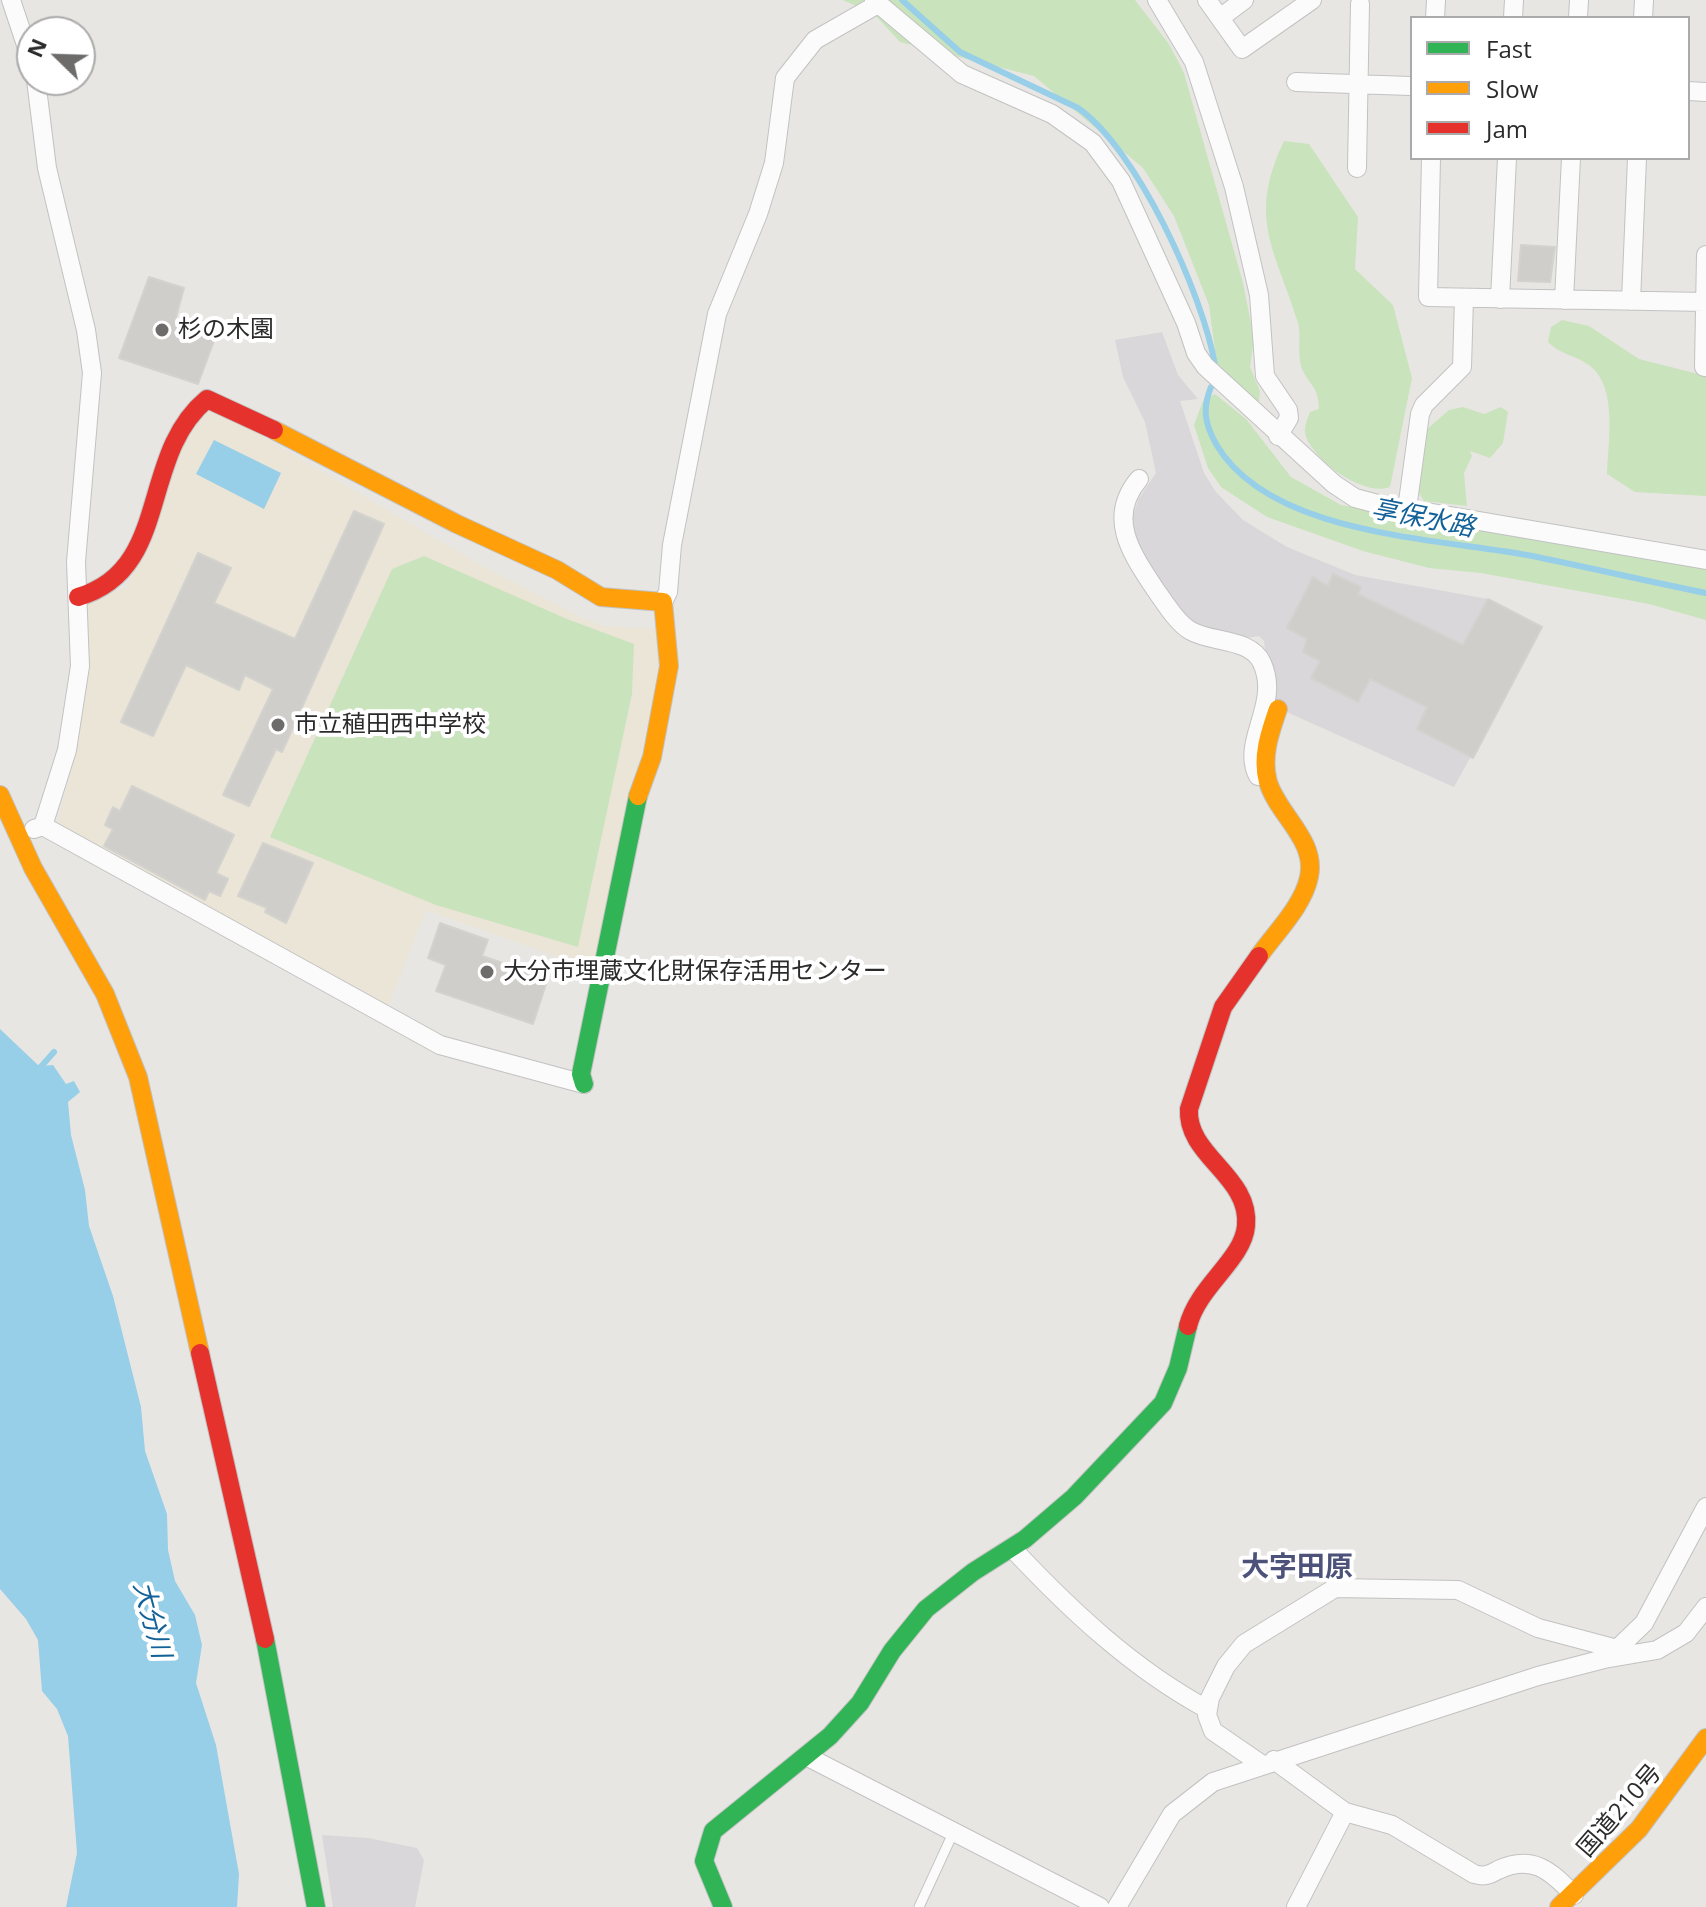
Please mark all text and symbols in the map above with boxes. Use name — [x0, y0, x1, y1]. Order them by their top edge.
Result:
north arrow — [16, 16, 96, 96]
legend — [1410, 16, 1690, 160]
text: Fast — [1486, 32, 1532, 65]
text: N — [18, 33, 53, 62]
text: Slow — [1486, 72, 1538, 105]
text: Jam — [1486, 112, 1528, 145]
place label: 杉の木園 — [178, 316, 274, 344]
marker: 杉の木園 — [153, 321, 171, 339]
water label: 享保水路 — [1369, 494, 1477, 544]
place label: 市立稙田西中学校 — [294, 711, 486, 739]
marker: 市立稙田西中学校 — [269, 716, 287, 734]
place label: 大分市埋蔵文化財保存活用センター — [503, 958, 887, 986]
marker: 大分市埋蔵文化財保存活用センター — [478, 963, 496, 981]
district label: 大字田原 — [1241, 1551, 1353, 1585]
water label: 大分川 — [126, 1578, 176, 1662]
street label: 国道210号 — [1572, 1759, 1668, 1863]

